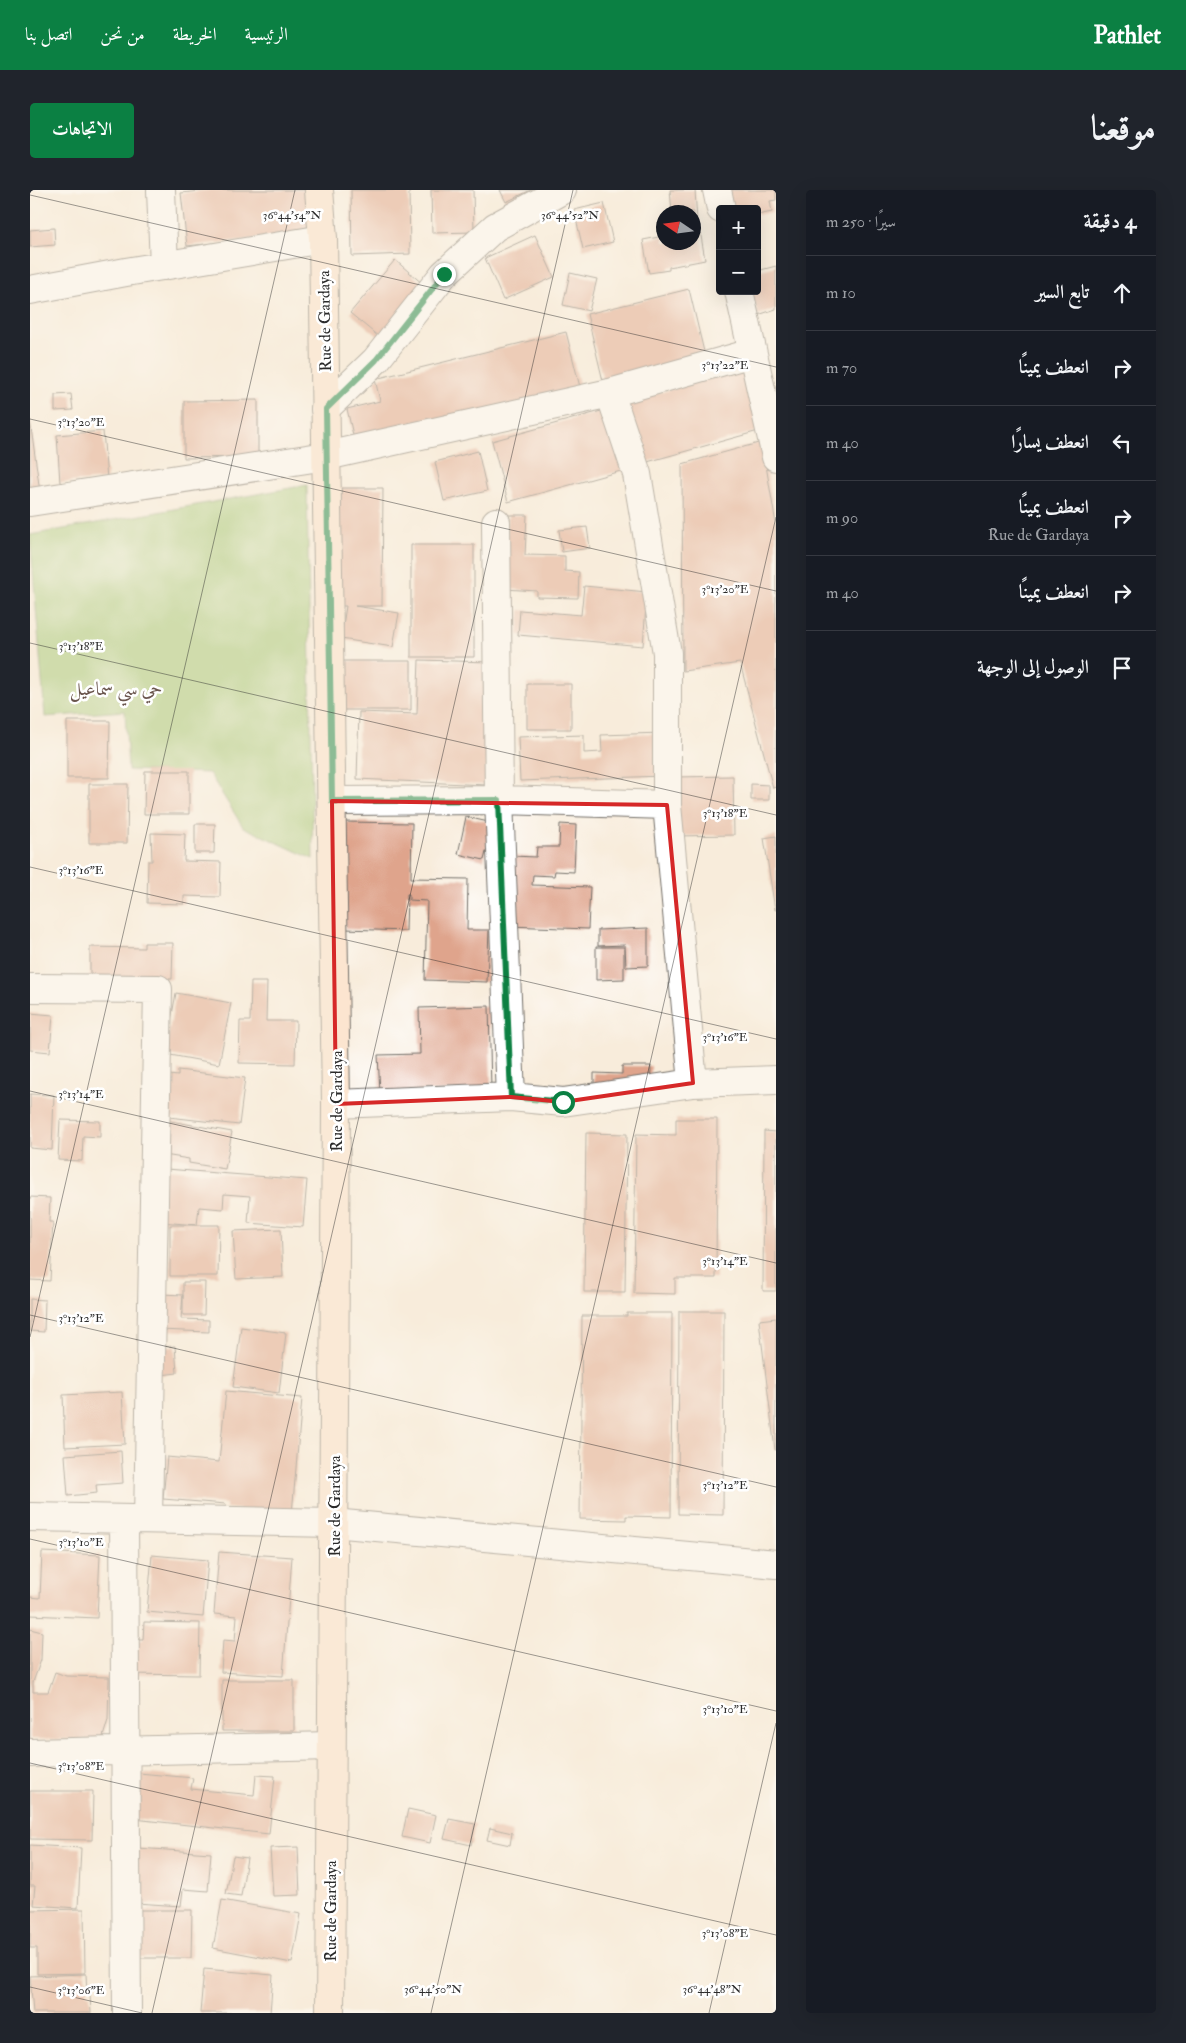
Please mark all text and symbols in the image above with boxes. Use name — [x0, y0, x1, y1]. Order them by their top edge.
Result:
text: Pathlet — [1093, 20, 1161, 51]
text: اتصل بنا — [25, 23, 72, 46]
text: من نحن — [100, 23, 145, 46]
text: الخريطة — [173, 23, 217, 46]
text: الرئيسية — [245, 23, 288, 46]
button: الاتجاهات — [30, 103, 134, 158]
text: موقعنا — [1091, 106, 1156, 150]
north arrow — [656, 205, 701, 250]
map controls — [716, 205, 761, 295]
button: + — [716, 205, 761, 250]
text: 36°44'54"N — [263, 208, 321, 223]
text: 36°44'52"N — [541, 208, 599, 223]
text: 4 دقيقة — [1084, 208, 1136, 235]
text: سيرًا · 250 m — [826, 212, 896, 232]
button: − — [716, 250, 761, 295]
route end — [433, 263, 456, 286]
street label: Rue de Gardaya — [314, 270, 336, 372]
icon: ahead — [1108, 279, 1136, 307]
text: تابع السير — [1035, 280, 1089, 304]
text: 10 m — [826, 283, 856, 303]
icon: right — [1108, 354, 1136, 382]
text: انعطف يمينًا — [1019, 355, 1089, 379]
text: 3°13'22"E — [702, 358, 749, 373]
text: 70 m — [826, 358, 857, 378]
text: 3°13'20"E — [58, 415, 105, 430]
icon: left — [1108, 429, 1136, 457]
text: انعطف يسارًا — [1011, 430, 1089, 454]
text: 40 m — [826, 433, 859, 453]
text: انعطف يمينًا — [1019, 495, 1089, 519]
icon: right — [1108, 504, 1136, 532]
text: 90 m — [826, 508, 858, 528]
text: Rue de Gardaya — [988, 525, 1089, 545]
icon: right — [1108, 579, 1136, 607]
text: انعطف يمينًا — [1019, 580, 1089, 604]
text: 3°13'20"E — [702, 582, 749, 597]
text: 40 m — [826, 583, 859, 603]
text: 3°13'18"E — [59, 639, 104, 654]
icon: arrive — [1108, 654, 1136, 682]
text: الوصول إلى الوجهة — [977, 655, 1089, 679]
district label: حي سي سماعيل — [70, 677, 162, 706]
text: 3°13'18"E — [703, 806, 748, 821]
text: 3°13'16"E — [59, 863, 104, 878]
text: 3°13'16"E — [703, 1030, 748, 1045]
street label: Rue de Gardaya — [327, 1050, 347, 1152]
text: 3°13'14"E — [58, 1087, 104, 1102]
route start — [552, 1091, 575, 1114]
text: 3°13'14"E — [702, 1254, 748, 1269]
text: 3°13'12"E — [58, 1311, 104, 1326]
street label: Rue de Gardaya — [325, 1455, 345, 1557]
text: 3°13'12"E — [702, 1478, 748, 1493]
text: 3°13'10"E — [58, 1535, 104, 1550]
text: 3°13'10"E — [702, 1702, 748, 1717]
text: 3°13'08"E — [58, 1759, 105, 1774]
street label: Rue de Gardaya — [321, 1860, 341, 1962]
text: 3°13'08"E — [702, 1926, 749, 1941]
text: 36°44'50"N — [404, 1982, 462, 1997]
text: 36°44'48"N — [683, 1982, 742, 1997]
text: 3°13'06"E — [58, 1983, 105, 1998]

